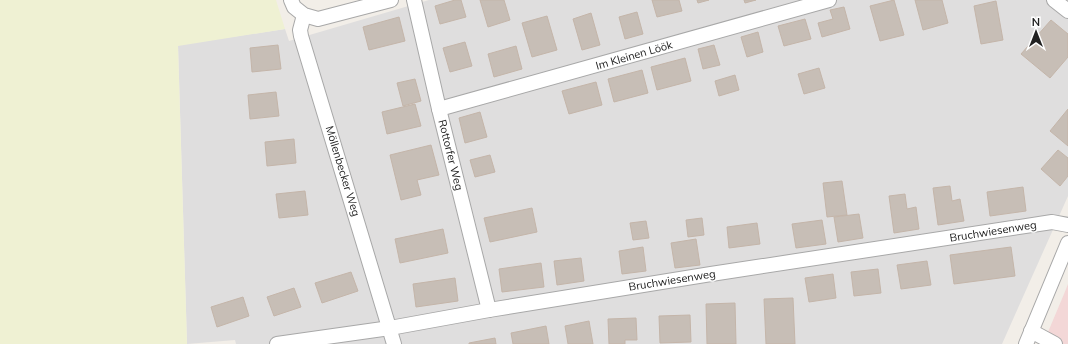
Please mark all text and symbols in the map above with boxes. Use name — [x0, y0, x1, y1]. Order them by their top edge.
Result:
north arrow — [1016, 12, 1056, 52]
text: N — [1032, 15, 1040, 29]
street label: Im Kleinen Löök — [594, 37, 674, 73]
street label: Rottorfer Weg — [435, 118, 467, 192]
street label: Möllenbecker Weg — [323, 124, 363, 218]
street label: Bruchwiesenweg — [949, 217, 1037, 245]
street label: Bruchwiesenweg — [628, 266, 716, 294]

